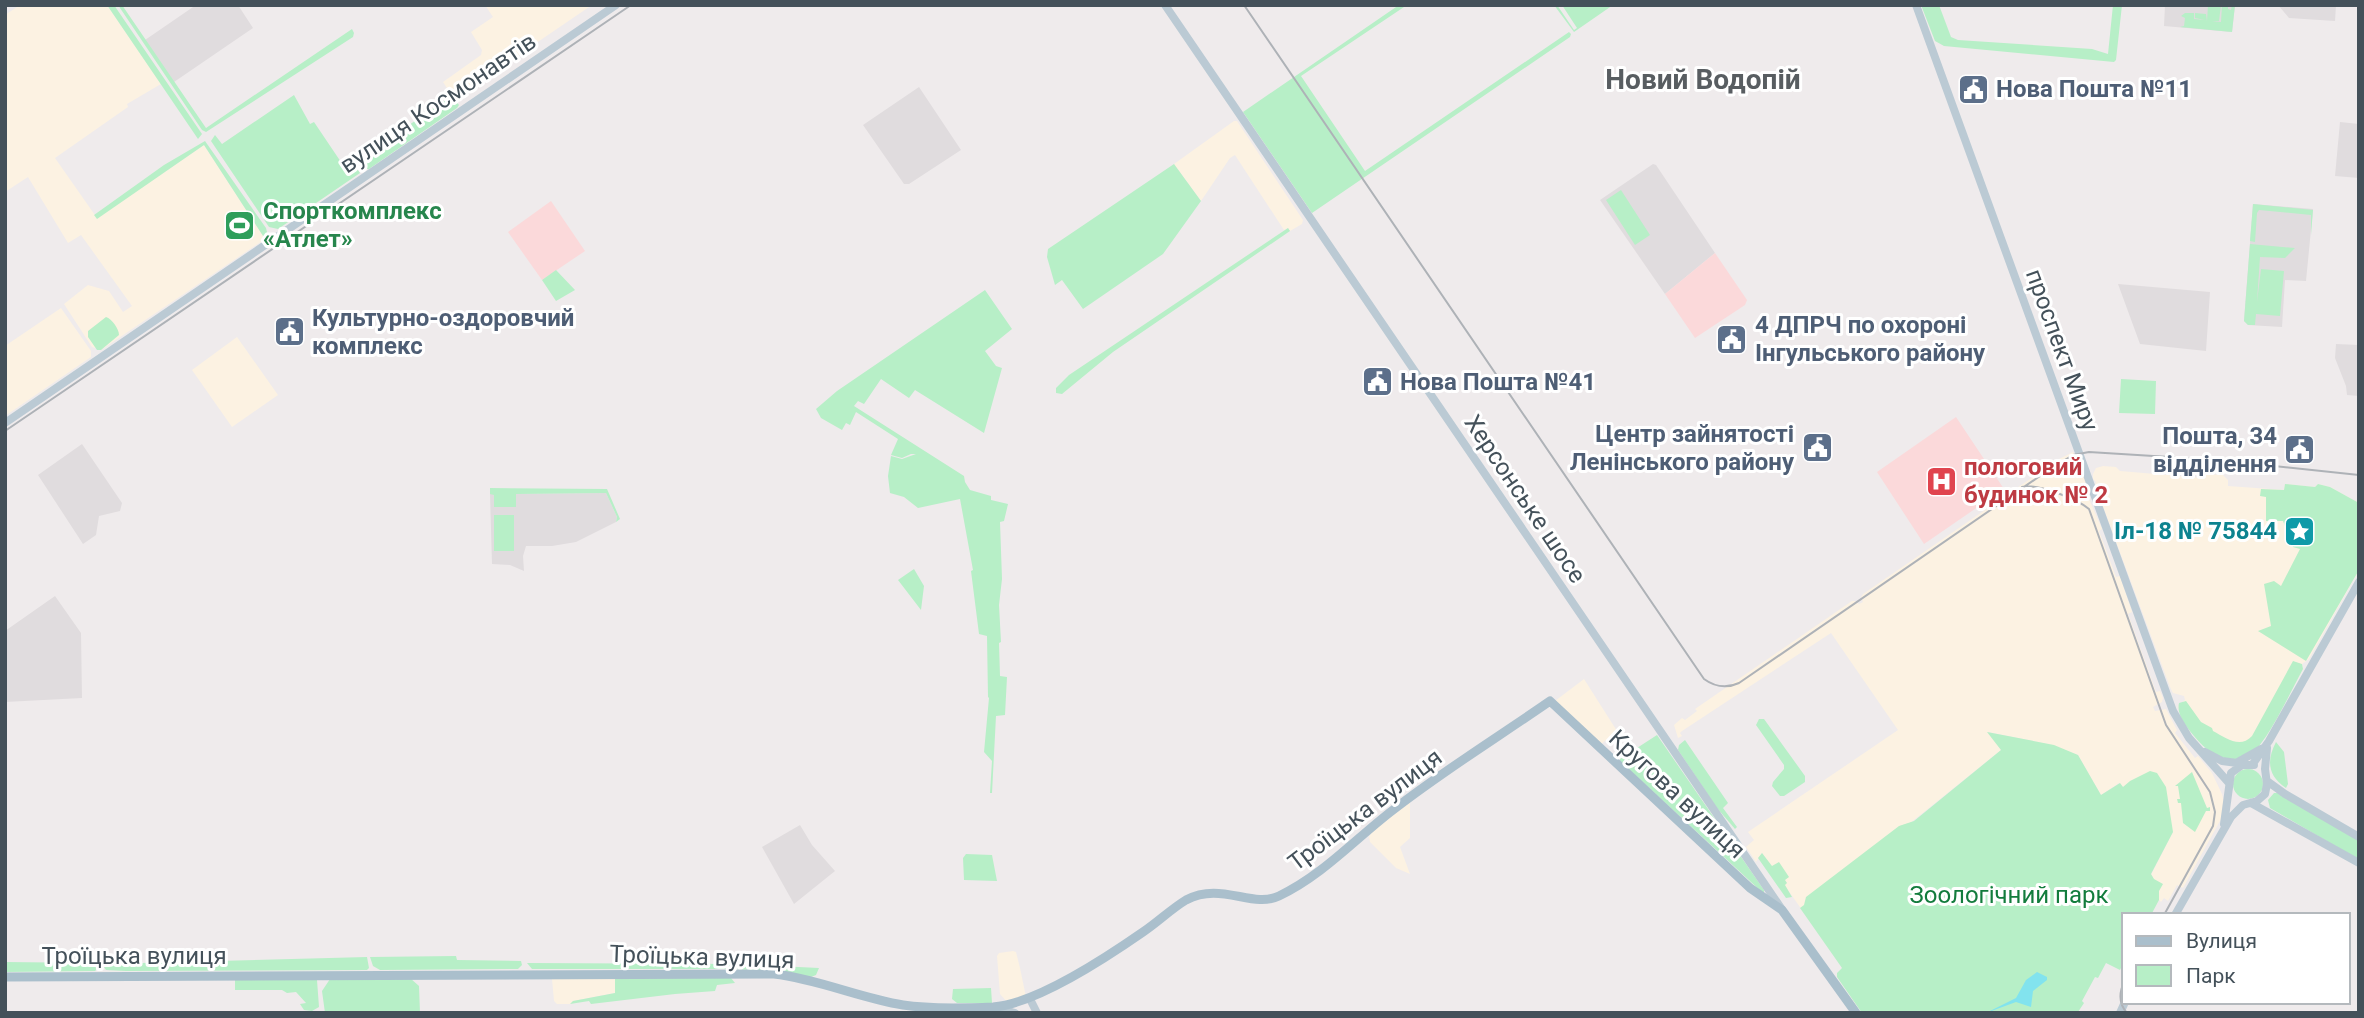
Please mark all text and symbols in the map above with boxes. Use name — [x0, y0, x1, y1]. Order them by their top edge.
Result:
street label: вулиця Космонавтів — [335, 27, 541, 179]
district label: Новий Водопій — [1605, 63, 1801, 96]
public building icon: Нова Пошта №11 — [1956, 72, 1990, 106]
place label: Нова Пошта №11 — [1996, 75, 2192, 103]
place label: Спорткомплекс «Атлет» — [263, 197, 442, 253]
sports icon: Спорткомплекс «Атлет» — [223, 208, 257, 242]
street label: проспект Миру — [2020, 265, 2104, 435]
place label: Культурно-оздоровчий комплекс — [312, 304, 574, 360]
place label: 4 ДПРЧ по охороні Інгульського району — [1755, 311, 1986, 367]
public building icon: Культурно-оздоровчий комплекс — [272, 315, 306, 349]
public building icon: 4 ДПРЧ по охороні Інгульського району — [1715, 322, 1749, 356]
public building icon: Нова Пошта №41 — [1360, 365, 1394, 399]
place label: Нова Пошта №41 — [1400, 368, 1596, 396]
street label: Херсонське шосе — [1458, 410, 1592, 588]
place label: Центр зайнятості Ленінського району — [1570, 420, 1795, 476]
place label: Пошта, 34 відділення — [2153, 422, 2277, 478]
public building icon: Центр зайнятості Ленінського району — [1800, 431, 1834, 465]
public building icon: Пошта, 34 відділення — [2283, 433, 2317, 467]
place label: пологовий будинок № 2 — [1964, 453, 2108, 509]
hospital icon: пологовий будинок № 2 — [1924, 464, 1958, 498]
place icon: Іл-18 № 75844 — [2283, 514, 2317, 548]
place label: Іл-18 № 75844 — [2114, 517, 2277, 545]
street label: Кругова вулиця — [1603, 724, 1751, 864]
street label: Троїцька вулиця — [1283, 743, 1447, 877]
park label: Зоологічний парк — [1910, 881, 2108, 909]
legend — [2122, 913, 2350, 1004]
text: Вулиця — [2186, 929, 2257, 953]
street label: Троїцька вулиця — [609, 940, 795, 974]
street label: Троїцька вулиця — [41, 942, 227, 970]
text: Парк — [2186, 964, 2236, 988]

